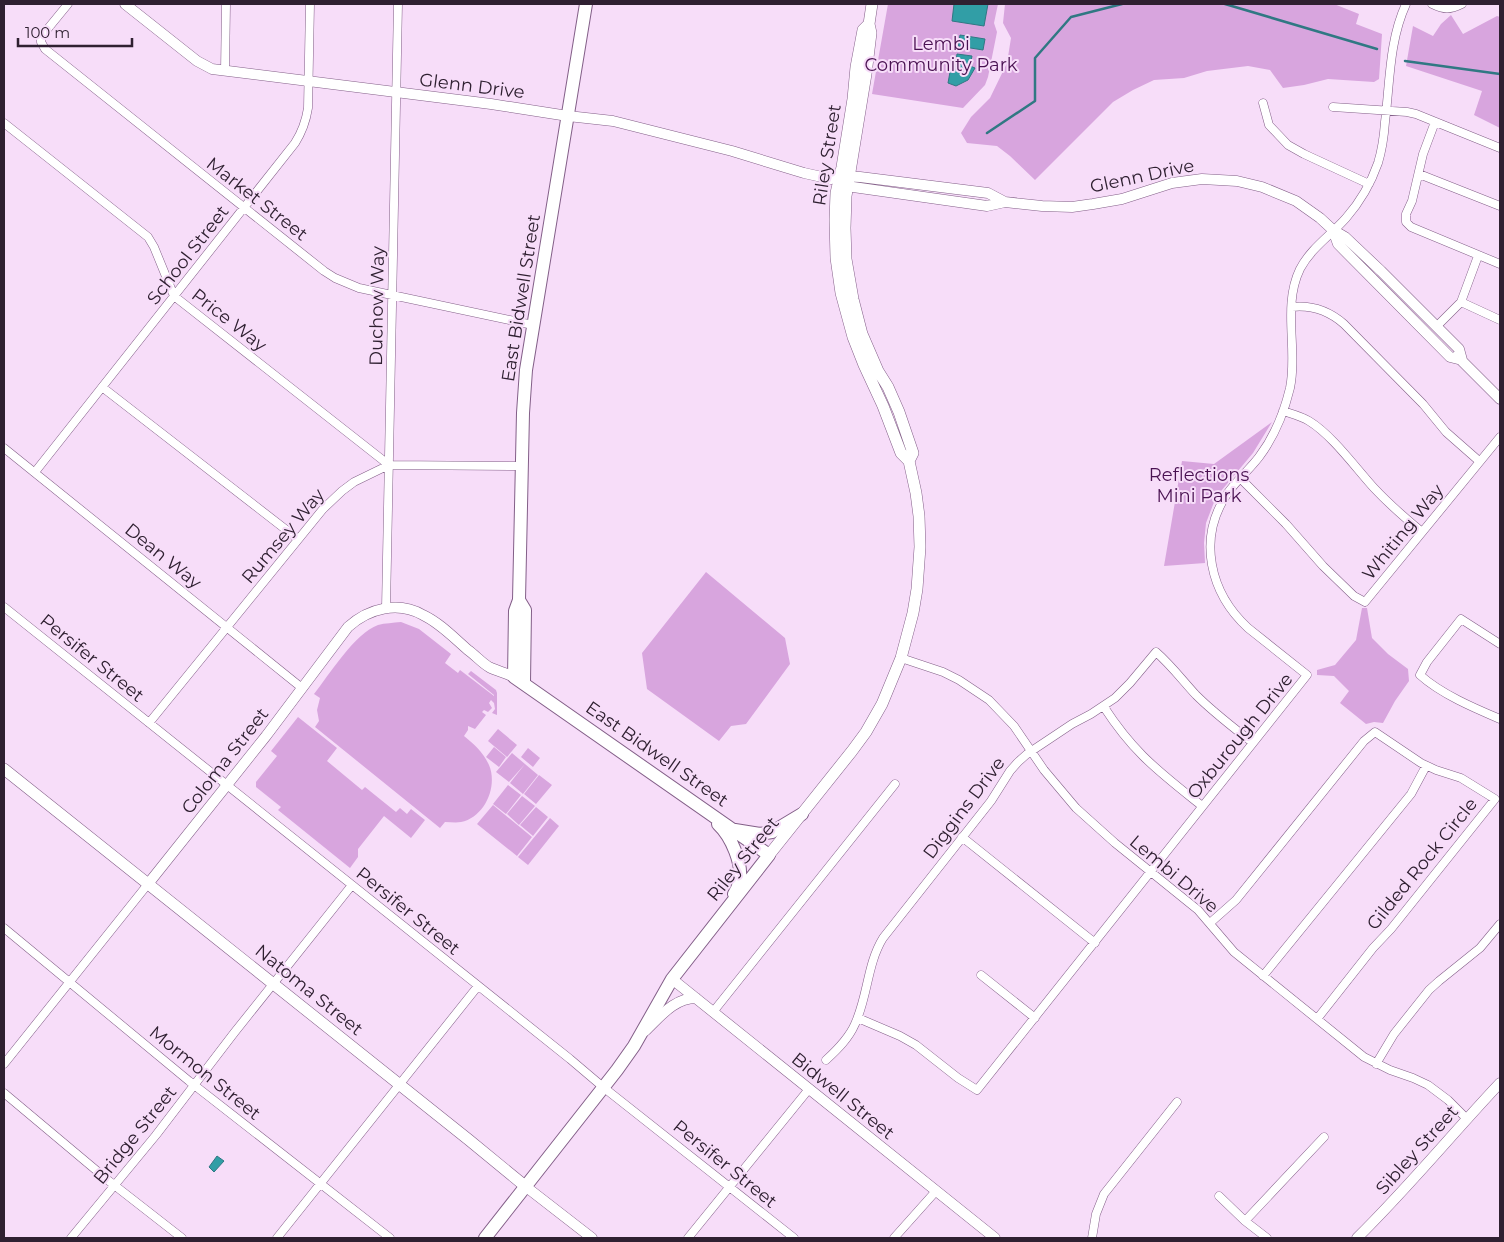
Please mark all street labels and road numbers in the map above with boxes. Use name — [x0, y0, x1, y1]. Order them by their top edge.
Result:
street label: Glenn Drive — [418, 69, 526, 103]
street label: Riley Street — [808, 103, 846, 207]
street label: Market Street — [202, 153, 312, 245]
street label: Glenn Drive — [1088, 154, 1196, 198]
street label: School Street — [142, 201, 234, 309]
street label: East Bidwell Street — [497, 213, 545, 383]
street label: Duchow Way — [365, 246, 389, 366]
street label: Price Way — [187, 284, 271, 356]
street label: Whiting Way — [1358, 479, 1448, 584]
street label: Rumsey Way — [237, 484, 329, 588]
street label: Dean Way — [120, 518, 206, 594]
street label: Persifer Street — [36, 609, 148, 707]
street label: Oxburough Drive — [1183, 669, 1298, 803]
street label: East Bidwell Street — [581, 696, 733, 812]
street label: Coloma Street — [177, 704, 273, 818]
street label: Diggins Drive — [918, 753, 1010, 863]
street label: Gilded Rock Circle — [1362, 793, 1482, 935]
street label: Riley Street — [702, 812, 784, 906]
street label: Lembi Drive — [1125, 830, 1223, 918]
street label: Persifer Street — [352, 862, 464, 960]
street label: Natoma Street — [251, 940, 367, 1040]
street label: Mormon Street — [145, 1021, 265, 1125]
street label: Bidwell Street — [787, 1048, 899, 1144]
street label: Bridge Street — [89, 1081, 181, 1189]
street label: Sibley Street — [1371, 1101, 1463, 1199]
street label: Persifer Street — [669, 1115, 781, 1213]

